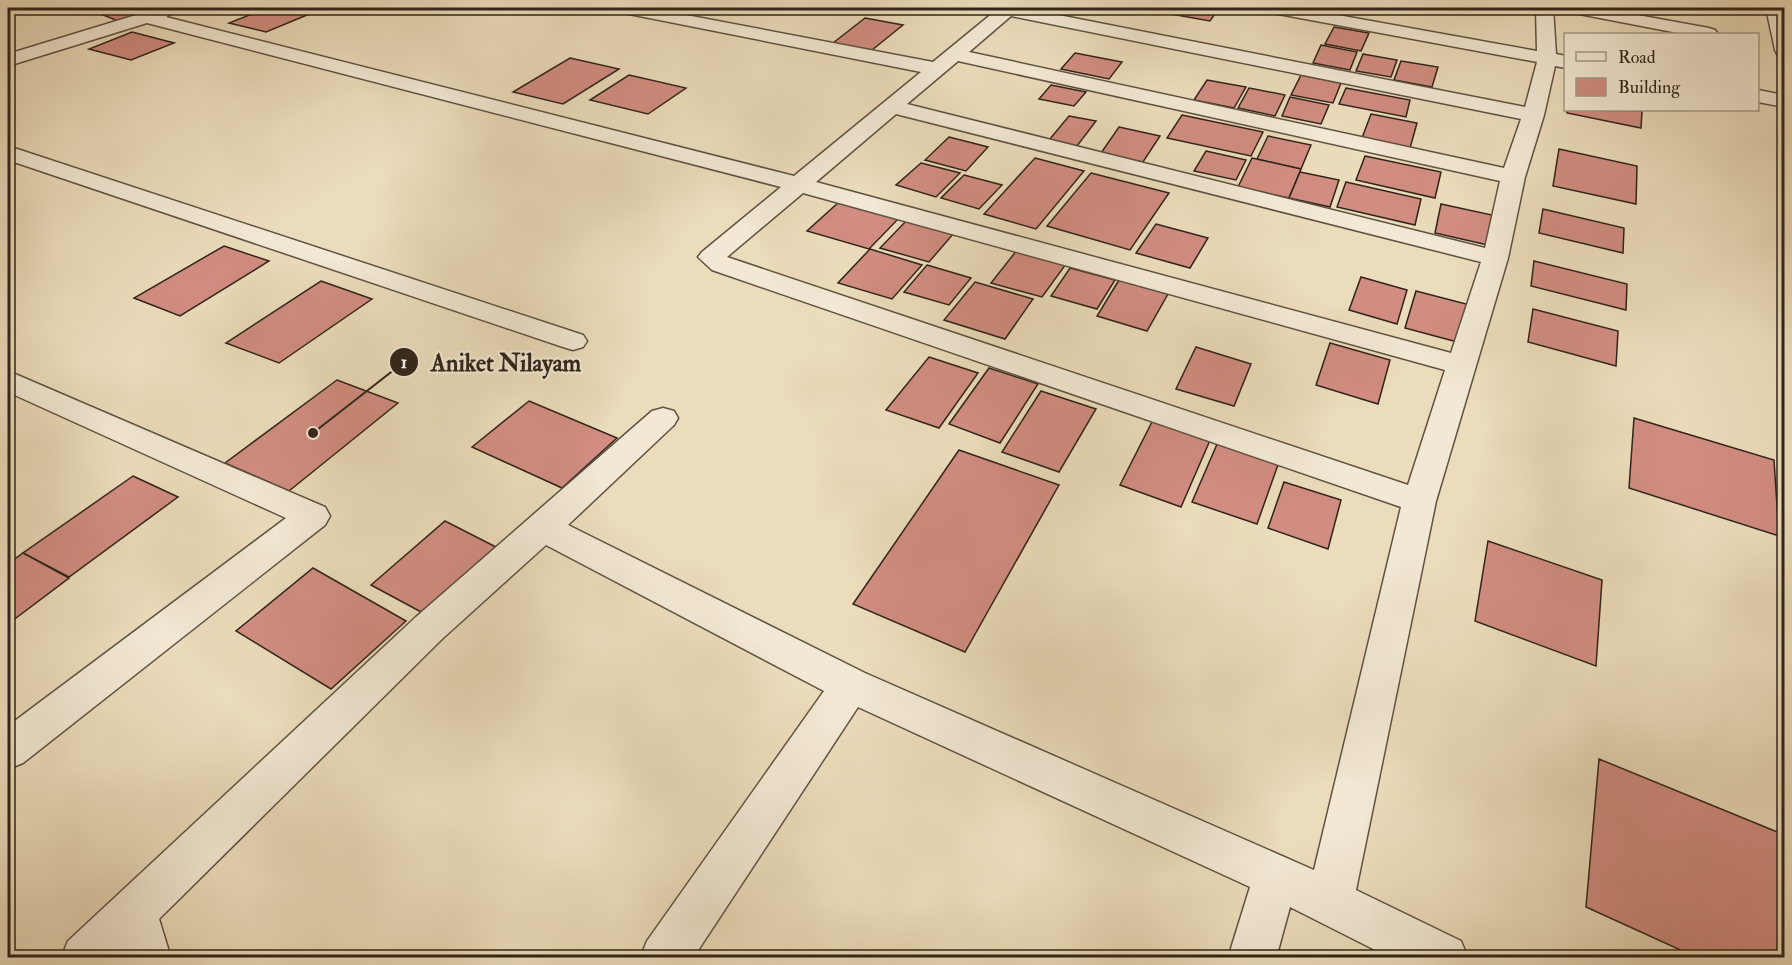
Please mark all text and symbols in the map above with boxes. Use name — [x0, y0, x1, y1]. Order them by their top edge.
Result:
legend — [1564, 33, 1759, 111]
text: Road — [1618, 46, 1656, 69]
text: Building — [1618, 76, 1681, 99]
callout: Aniket Nilayam — [389, 341, 593, 383]
text: Aniket Nilayam — [430, 348, 582, 379]
text: 1 — [401, 351, 407, 374]

